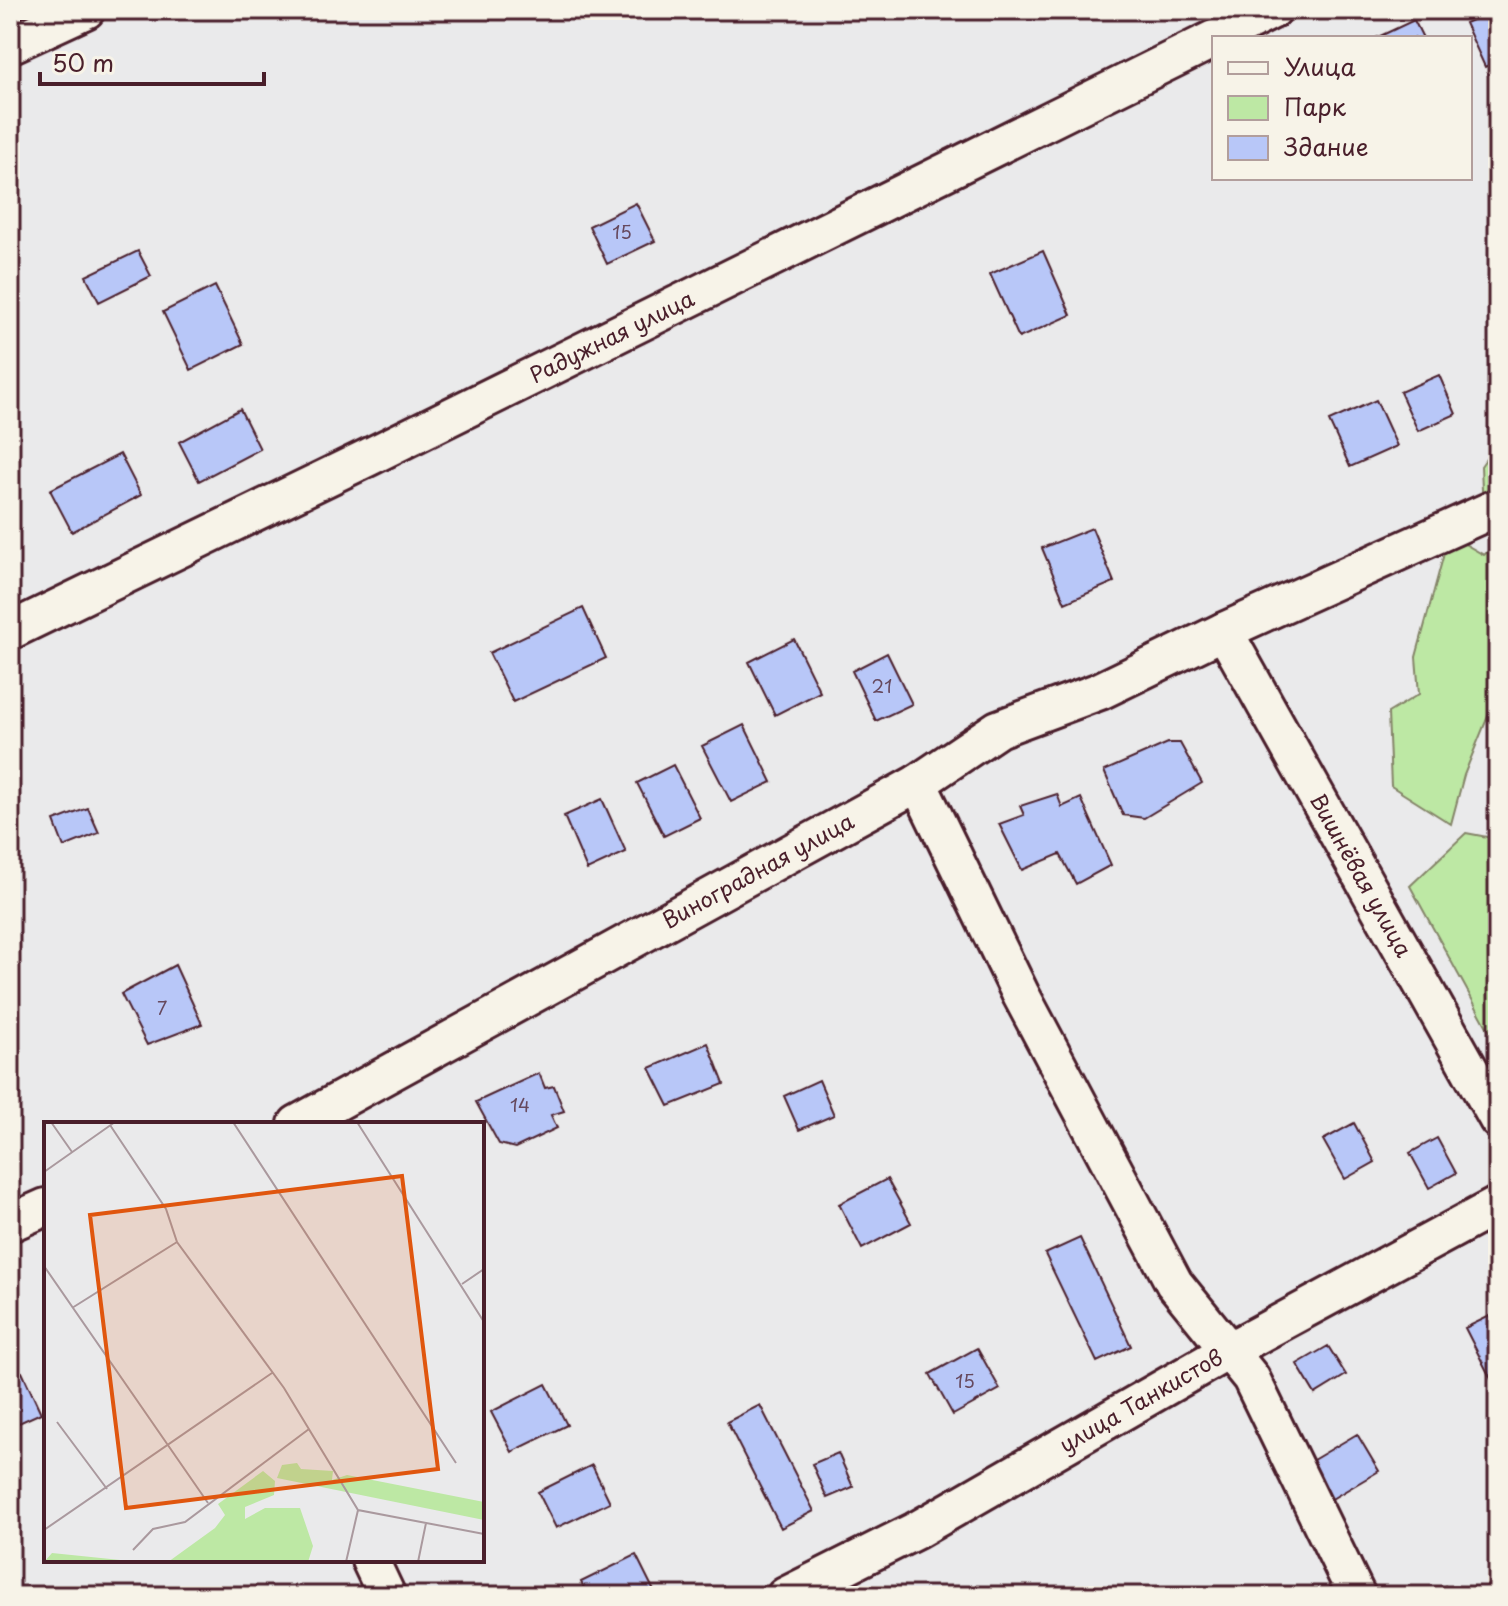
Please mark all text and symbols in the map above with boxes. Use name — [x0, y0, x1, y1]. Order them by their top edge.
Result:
scale bar — [40, 36, 264, 86]
legend — [1212, 36, 1472, 180]
text: 50 m — [52, 44, 114, 80]
text: Улица — [1284, 48, 1356, 84]
text: Парк — [1284, 88, 1347, 124]
text: Здание — [1284, 128, 1369, 164]
house number: 15 — [612, 218, 632, 245]
street label: Радужная улица — [523, 281, 699, 390]
house number: 21 — [872, 672, 892, 699]
street label: Вишнёвая улица — [1303, 787, 1421, 963]
street label: Виноградная улица — [655, 803, 859, 936]
house number: 7 — [157, 994, 167, 1021]
house number: 14 — [510, 1091, 530, 1118]
inset map — [44, 1122, 484, 1562]
street label: улица Танкистов — [1052, 1340, 1228, 1460]
house number: 15 — [955, 1367, 975, 1394]

